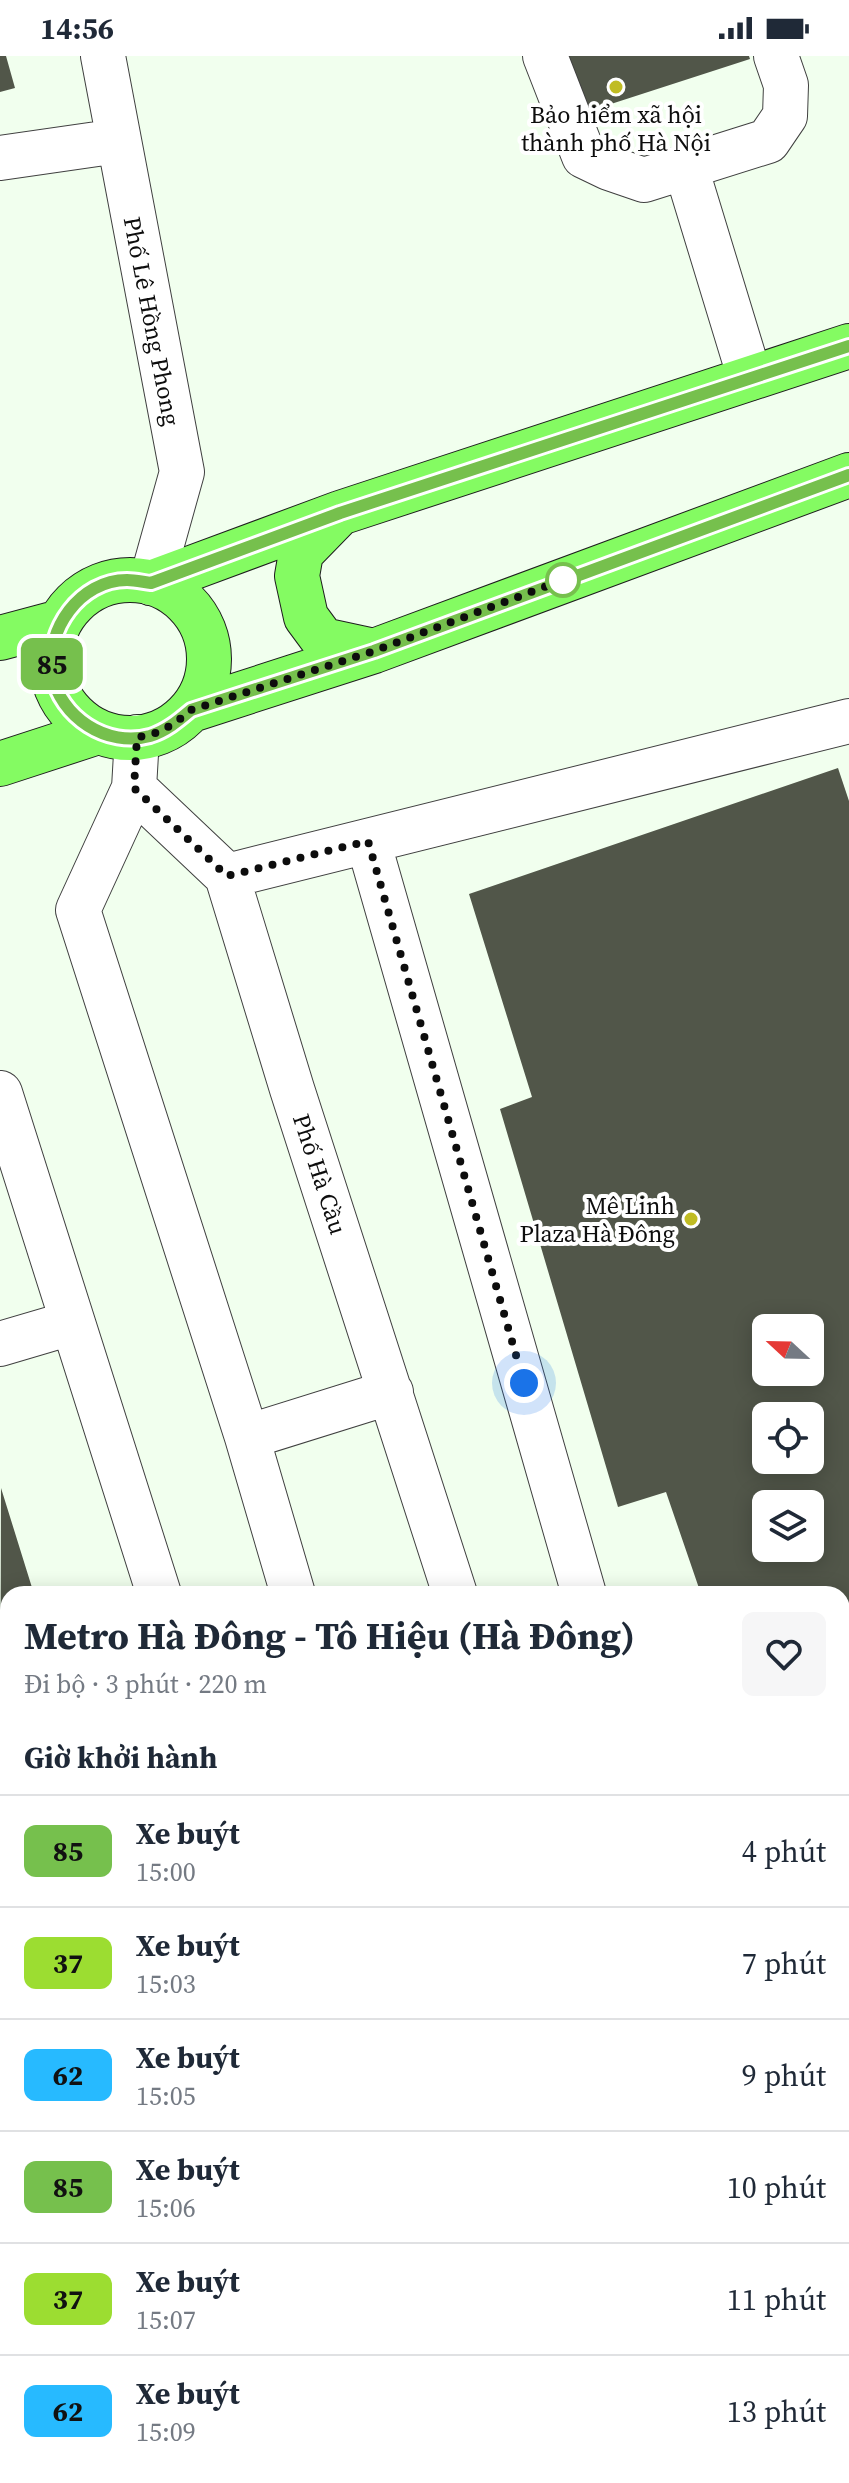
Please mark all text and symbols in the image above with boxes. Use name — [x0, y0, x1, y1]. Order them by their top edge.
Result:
text: 14:56 — [40, 8, 114, 49]
marker: Bảo hiểm xã hội thành phố Hà Nội — [607, 78, 625, 96]
place label: Bảo hiểm xã hội thành phố Hà Nội — [521, 98, 711, 159]
street label: Phố Lê Hồng Phong — [116, 214, 188, 428]
unlabelled marker — [546, 563, 580, 597]
line badge: 85 — [16, 638, 88, 690]
text: 85 — [37, 645, 67, 683]
street label: Phố Hà Cầu — [285, 1109, 355, 1239]
place label: Mê Linh Plaza Hà Đông — [520, 1189, 675, 1250]
marker: Mê Linh Plaza Hà Đông — [682, 1210, 700, 1228]
north arrow — [752, 1314, 824, 1386]
map controls — [752, 1314, 824, 1562]
your location — [504, 1363, 544, 1403]
button: locate — [752, 1402, 824, 1474]
button: layers — [752, 1490, 824, 1562]
text: Metro Hà Đông - Tô Hiệu (Hà Đông) — [24, 1610, 635, 1662]
button: heart — [742, 1612, 826, 1696]
text: Đi bộ · 3 phút · 220 m — [24, 1666, 267, 1702]
text: Giờ khởi hành — [24, 1737, 218, 1778]
text: Xe buýt — [136, 1813, 240, 1854]
text: 4 phút — [742, 1831, 826, 1872]
text: 85 — [53, 1832, 83, 1870]
text: 15:00 — [136, 1854, 196, 1890]
text: Xe buýt — [136, 1925, 240, 1966]
text: 7 phút — [742, 1943, 826, 1984]
text: 37 — [53, 1944, 83, 1982]
text: 15:03 — [136, 1966, 196, 2002]
text: Xe buýt — [136, 2037, 240, 2078]
text: 9 phút — [742, 2055, 826, 2096]
text: 62 — [53, 2056, 83, 2094]
text: 15:05 — [136, 2078, 196, 2114]
text: Xe buýt — [136, 2149, 240, 2190]
text: 10 phút — [727, 2167, 826, 2208]
text: 85 — [53, 2168, 83, 2206]
text: 15:06 — [136, 2190, 196, 2226]
text: Xe buýt — [136, 2261, 240, 2302]
text: 11 phút — [727, 2279, 826, 2320]
text: 37 — [53, 2280, 83, 2318]
text: 15:07 — [136, 2302, 196, 2338]
text: Xe buýt — [136, 2373, 240, 2414]
text: 13 phút — [727, 2391, 826, 2432]
text: 62 — [53, 2392, 83, 2430]
text: 15:09 — [136, 2414, 196, 2450]

